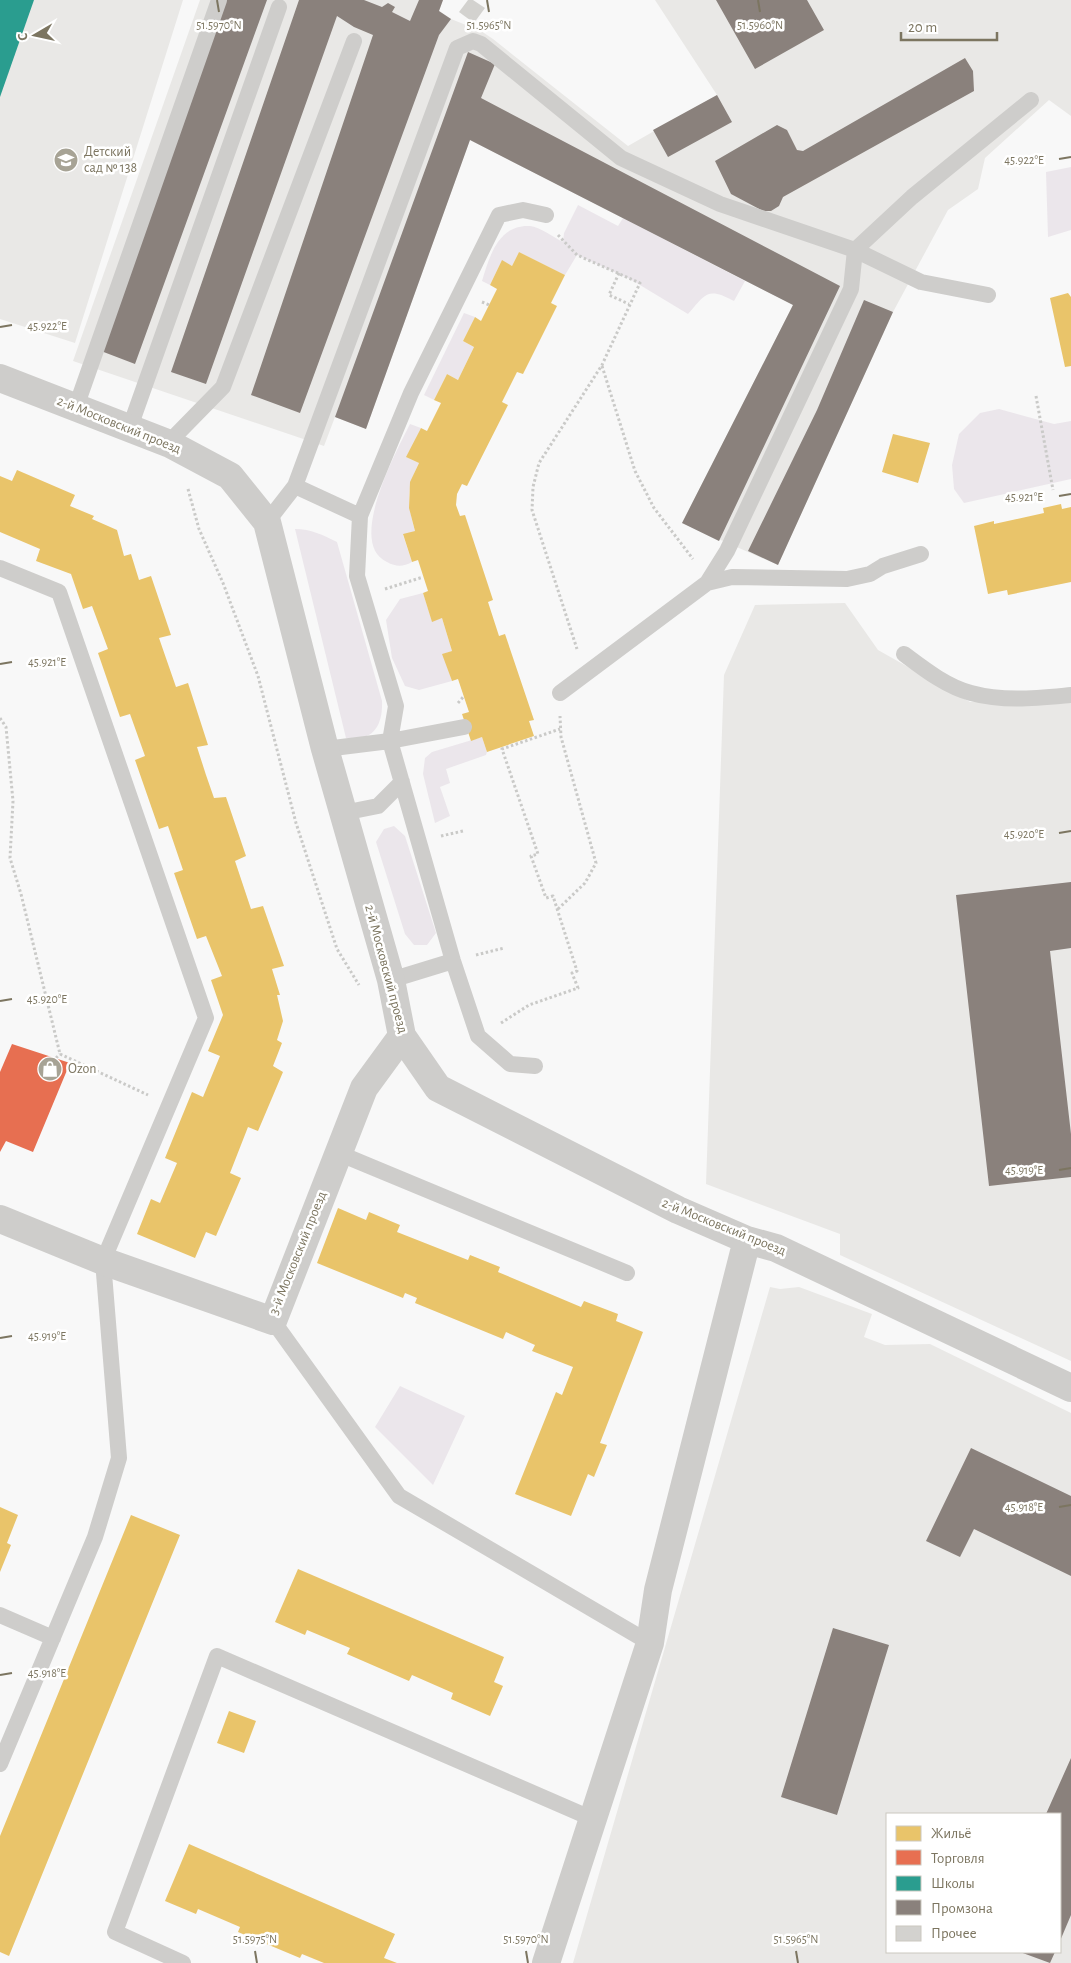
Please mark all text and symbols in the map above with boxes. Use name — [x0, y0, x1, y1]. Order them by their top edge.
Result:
north arrow — [10, 10, 60, 60]
scale bar — [901, 10, 997, 42]
text: 51.5970°N — [196, 19, 242, 31]
text: 51.5965°N — [467, 19, 511, 31]
text: 51.5960°N — [737, 19, 783, 31]
text: 20 m — [908, 20, 937, 35]
text: С — [16, 32, 31, 42]
place label: Детский сад № 138 — [84, 145, 137, 175]
school or university icon: Детский сад № 138 — [53, 147, 79, 173]
text: 45.922°E — [1004, 154, 1044, 166]
text: 45.922°E — [27, 320, 67, 332]
street label: 2-й Московский проезд — [55, 394, 183, 456]
text: 45.921°E — [1005, 491, 1043, 503]
text: 45.921°E — [28, 656, 66, 668]
text: 45.920°E — [1004, 828, 1044, 840]
street label: 2-й Московский проезд — [362, 903, 410, 1035]
text: 45.920°E — [27, 993, 67, 1005]
shop icon: Ozon — [37, 1056, 63, 1082]
place label: Ozon — [68, 1062, 96, 1076]
text: 45.919°E — [1005, 1164, 1043, 1176]
street label: 3-й Московский проезд — [267, 1189, 329, 1317]
street label: 2-й Московский проезд — [660, 1196, 788, 1258]
text: 45.919°E — [28, 1330, 66, 1342]
text: 45.918°E — [1005, 1501, 1043, 1513]
text: 45.918°E — [28, 1667, 66, 1679]
legend — [886, 1813, 1061, 1953]
text: Жильё — [931, 1826, 971, 1841]
text: Торговля — [931, 1851, 985, 1866]
text: Школы — [931, 1876, 975, 1891]
text: Промзона — [931, 1901, 993, 1916]
text: Прочее — [931, 1926, 977, 1941]
text: 51.5975°N — [233, 1933, 277, 1945]
text: 51.5970°N — [503, 1933, 549, 1945]
text: 51.5965°N — [774, 1933, 818, 1945]

